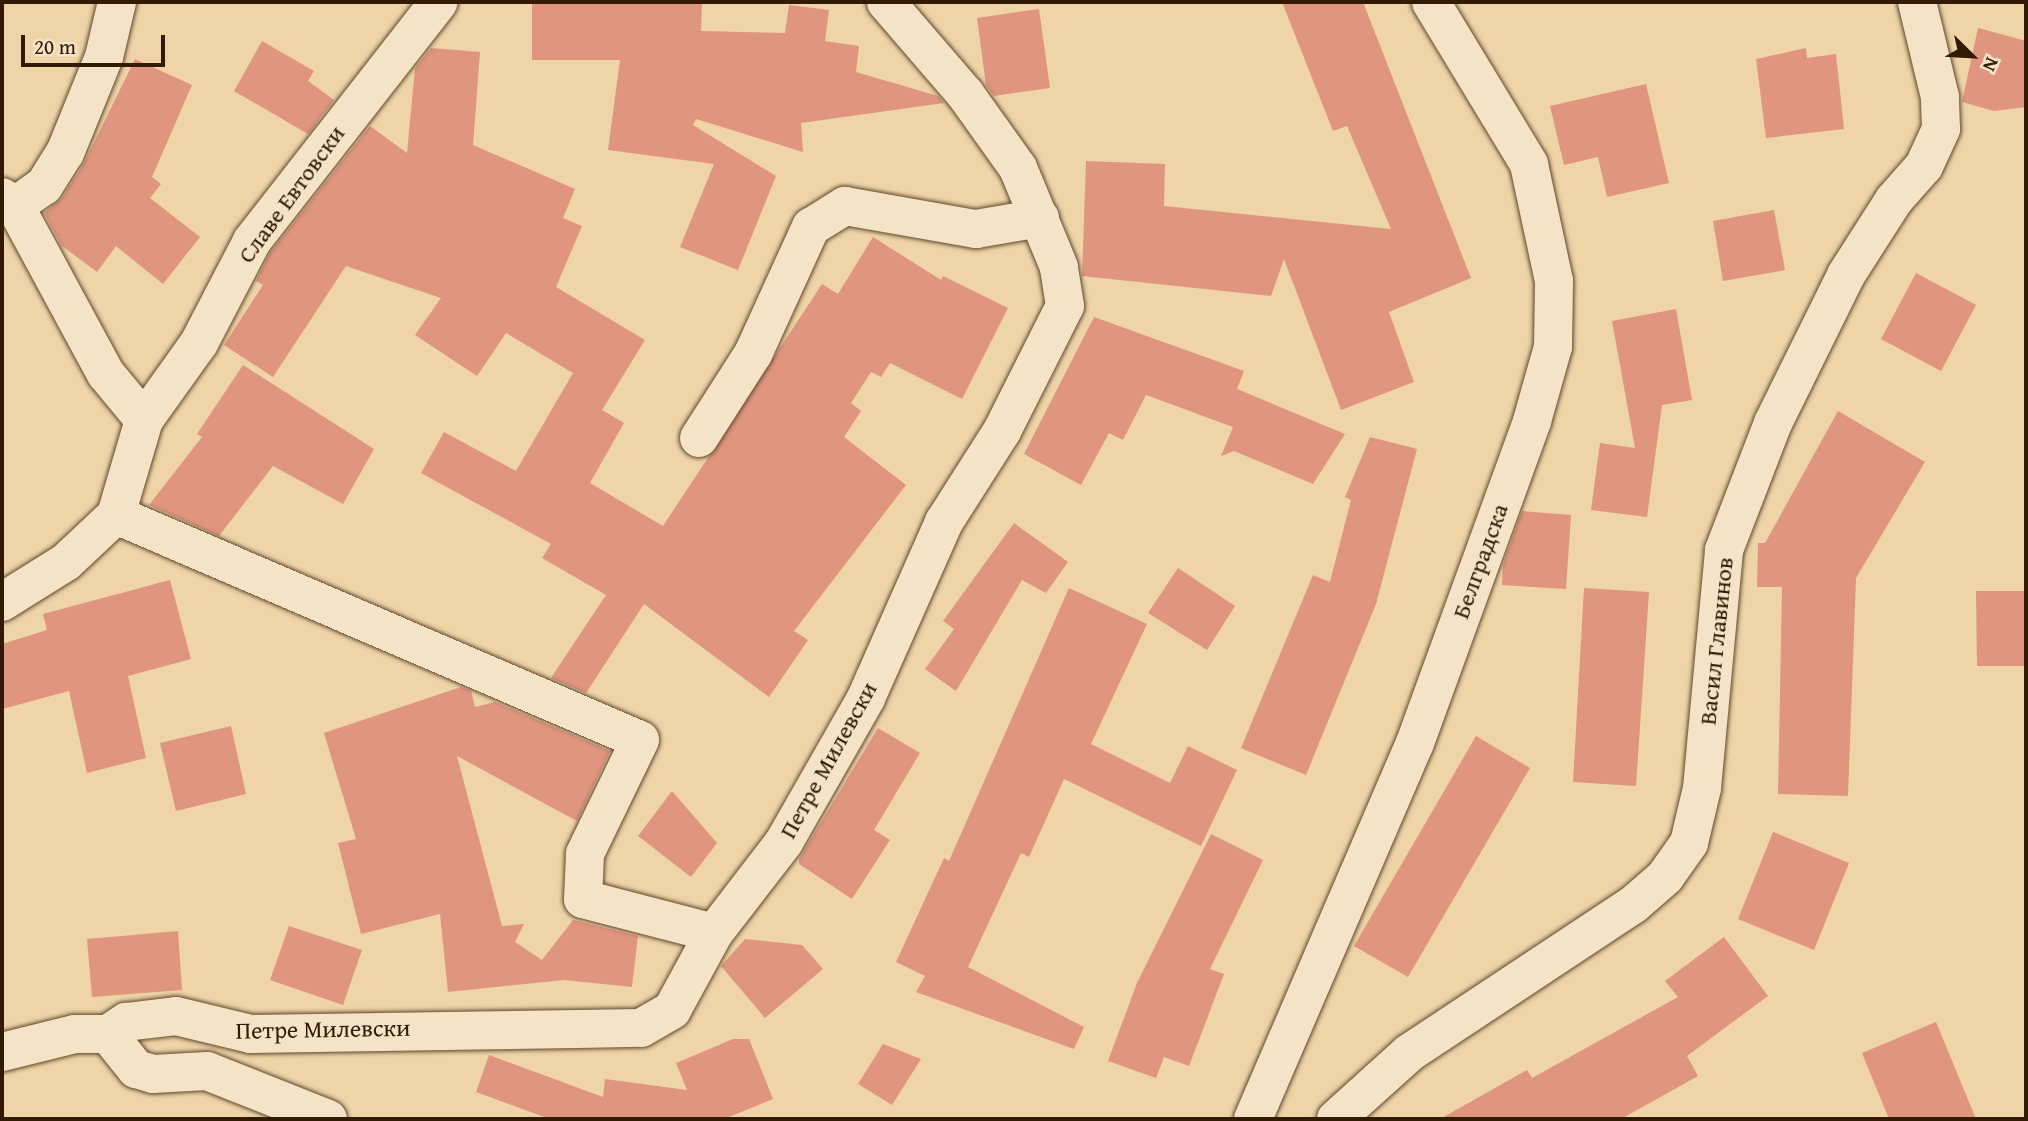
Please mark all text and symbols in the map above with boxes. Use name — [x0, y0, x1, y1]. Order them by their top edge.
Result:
scale bar — [24, 21, 168, 65]
north arrow — [1937, 21, 2007, 91]
text: 20 m — [34, 31, 76, 62]
text: N — [1976, 53, 2007, 76]
street label: Славе Евтовски — [232, 120, 350, 268]
street label: Белградска — [1446, 500, 1514, 622]
street label: Васил Главинов — [1693, 556, 1739, 726]
street label: Петре Милевски — [773, 677, 883, 843]
street label: Петре Милевски — [235, 1013, 411, 1045]

